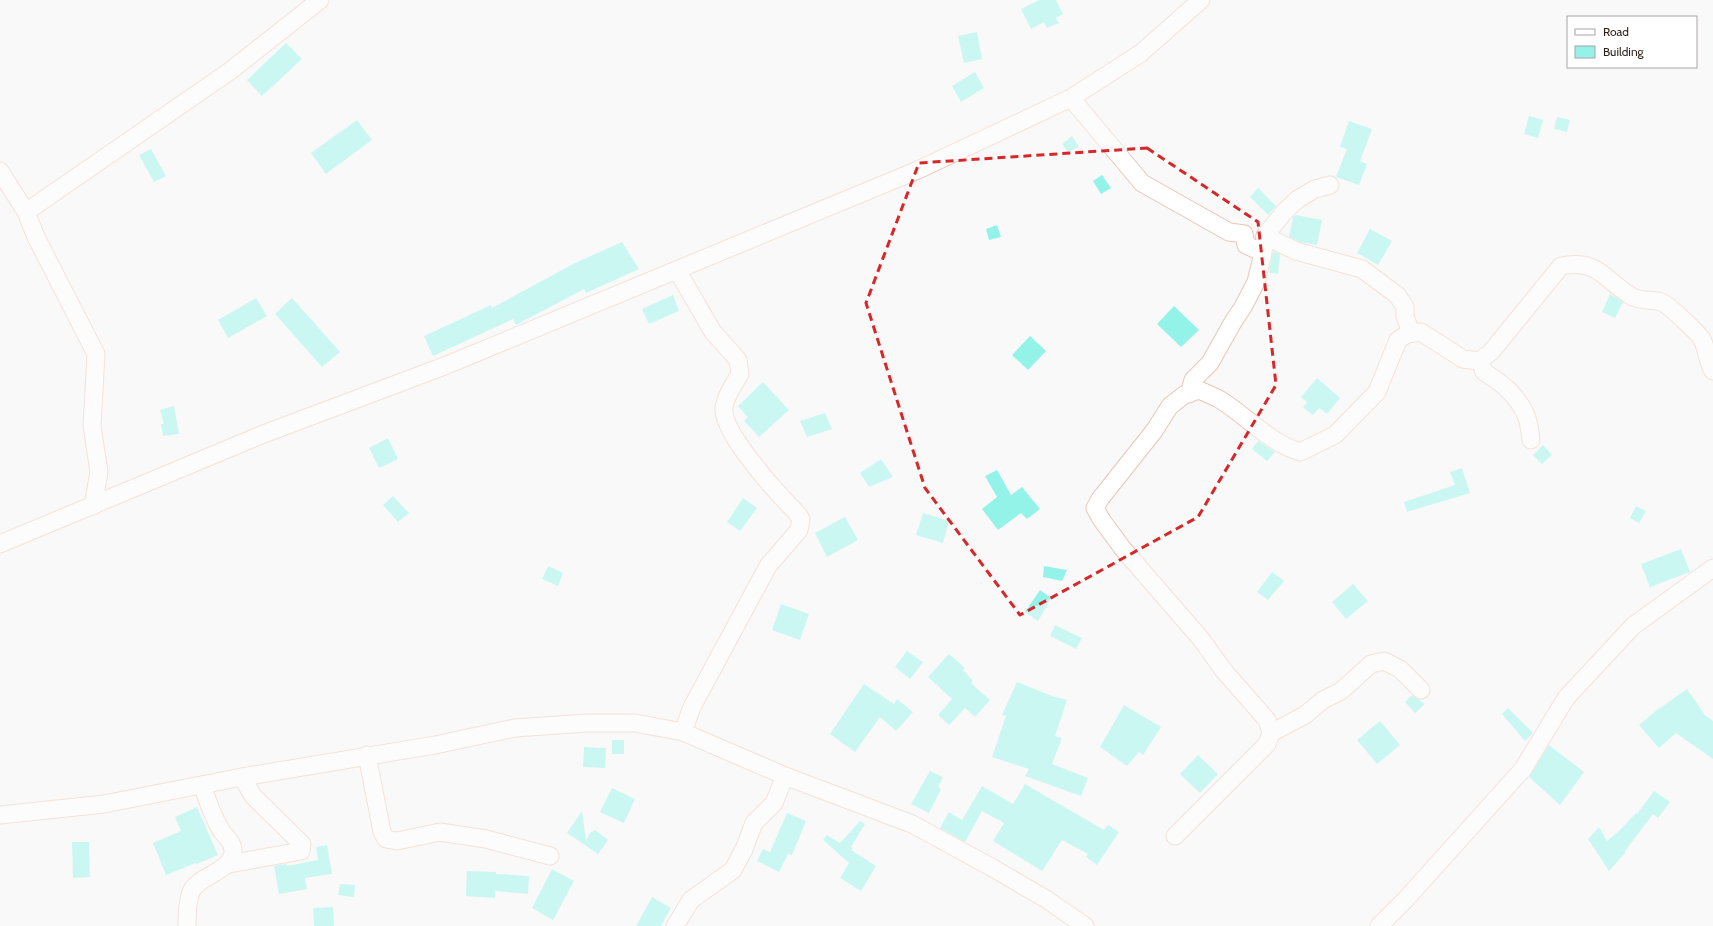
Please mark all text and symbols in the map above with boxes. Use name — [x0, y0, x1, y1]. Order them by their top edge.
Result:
legend — [1567, 16, 1697, 68]
text: Road — [1603, 24, 1629, 39]
text: Building — [1603, 44, 1645, 59]

